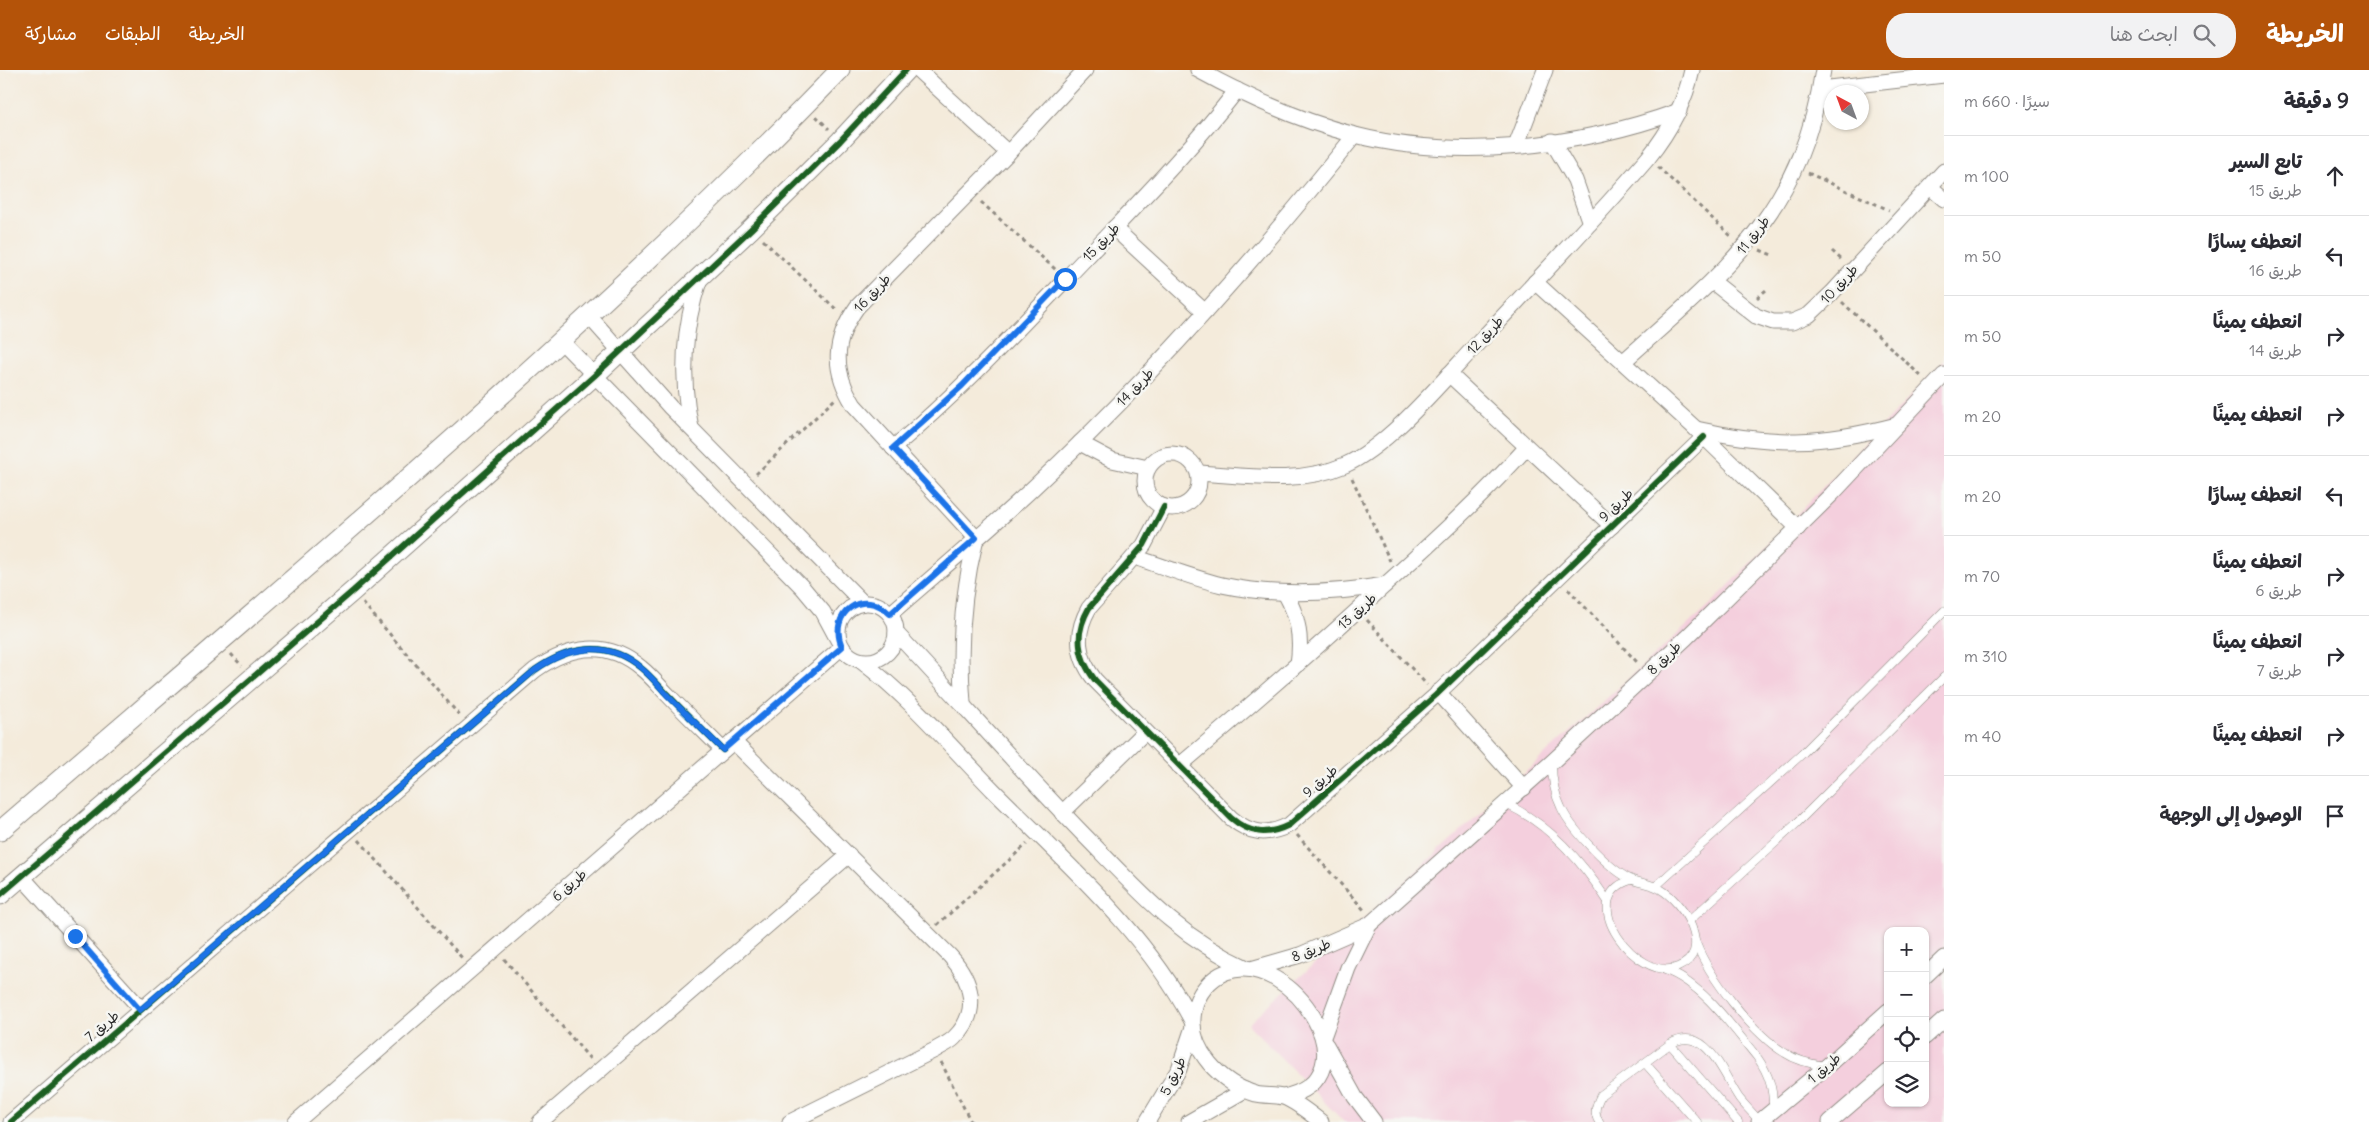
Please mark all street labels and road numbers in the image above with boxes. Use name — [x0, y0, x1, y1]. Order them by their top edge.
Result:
street label: طريق 11 — [1732, 212, 1774, 258]
street label: طريق 15 — [1078, 219, 1124, 265]
street label: طريق 10 — [1816, 260, 1862, 308]
street label: طريق 16 — [850, 270, 894, 316]
street label: طريق 12 — [1463, 312, 1507, 358]
street label: طريق 14 — [1112, 364, 1158, 410]
street label: طريق 9 — [1595, 484, 1637, 526]
street label: طريق 13 — [1334, 589, 1380, 633]
street label: طريق 8 — [1643, 637, 1685, 679]
street label: طريق 9 — [1299, 761, 1341, 801]
street label: طريق 6 — [548, 865, 590, 905]
street label: طريق 8 — [1289, 934, 1333, 966]
street label: طريق 7 — [81, 1006, 123, 1046]
street label: طريق 1 — [1804, 1049, 1844, 1087]
street label: طريق 5 — [1156, 1054, 1190, 1098]

